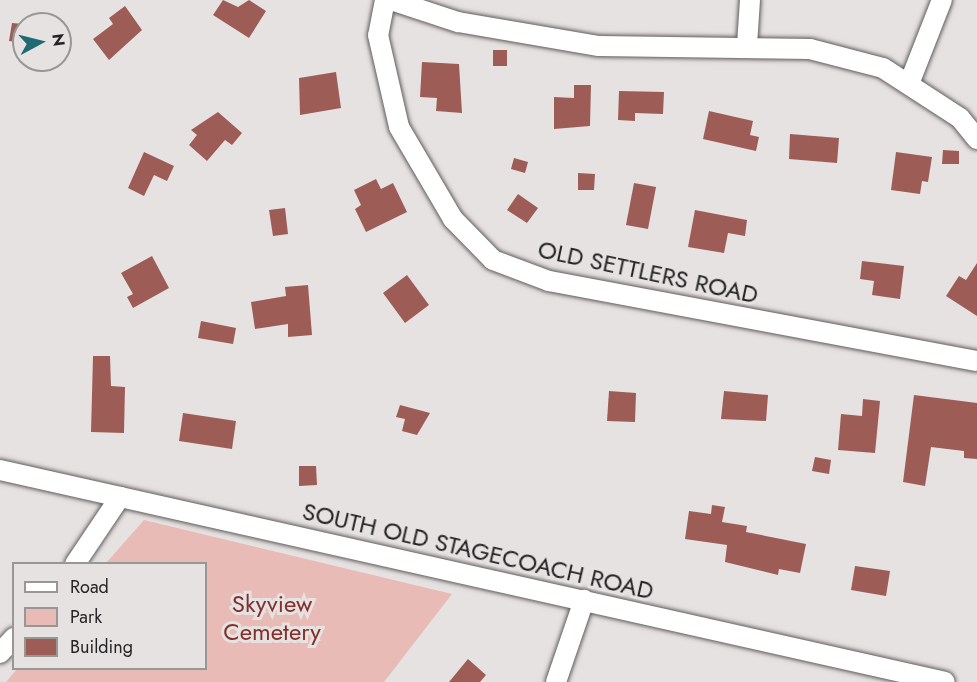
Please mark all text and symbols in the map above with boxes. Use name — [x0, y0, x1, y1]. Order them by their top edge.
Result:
north arrow — [12, 12, 72, 72]
text: N — [46, 32, 71, 48]
street label: OLD SETTLERS ROAD — [535, 235, 761, 309]
street label: SOUTH OLD STAGECOACH ROAD — [300, 497, 656, 605]
legend — [12, 562, 207, 670]
text: Road — [70, 574, 109, 600]
park label: Skyview Cemetery — [223, 590, 321, 646]
text: Park — [70, 604, 102, 630]
text: Building — [70, 634, 133, 660]

